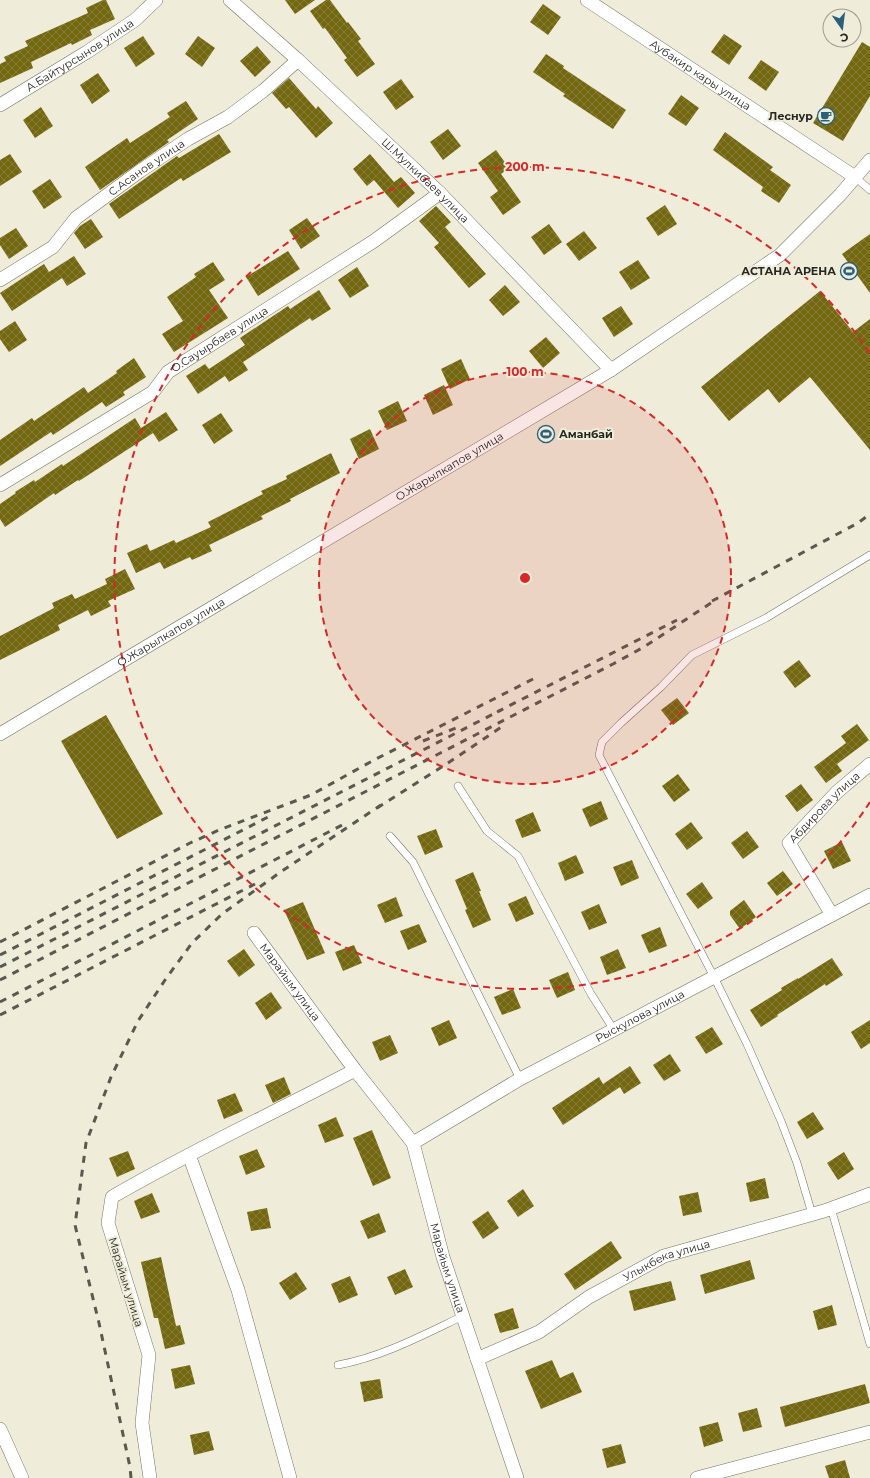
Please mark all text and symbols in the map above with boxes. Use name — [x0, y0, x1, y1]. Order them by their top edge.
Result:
north arrow — [822, 8, 862, 48]
street label: А.Байтурсынов улица — [23, 16, 136, 95]
text: С — [839, 30, 850, 45]
street label: Аубакир кары улица — [647, 37, 754, 113]
cafe icon: Леснур — [816, 106, 836, 126]
place label: Леснур — [769, 109, 813, 123]
street label: Ш.Мулкибаев улица — [379, 135, 472, 226]
street label: С.Асанов улица — [105, 136, 187, 199]
text: 200 m — [505, 159, 545, 174]
sports icon: АСТАНА АРЕНА — [839, 261, 859, 281]
place label: АСТАНА АРЕНА — [741, 264, 836, 278]
street label: О.Сауырбаев улица — [168, 303, 271, 375]
text: 100 m — [507, 364, 543, 379]
sports icon: Аманбай — [536, 424, 556, 444]
place label: Аманбай — [559, 427, 613, 441]
street label: О.Жарылкапов улица — [393, 429, 506, 504]
centre of rings — [518, 571, 532, 585]
street label: О.Жарылкапов улица — [114, 595, 227, 670]
street label: Абдирова улица — [786, 769, 863, 846]
street label: Марайым улица — [257, 940, 323, 1024]
street label: Рыскулова улица — [593, 987, 687, 1045]
street label: Марайым улица — [427, 1221, 468, 1314]
street label: Марайым улица — [106, 1235, 146, 1329]
street label: Улыкбека улица — [621, 1236, 712, 1284]

